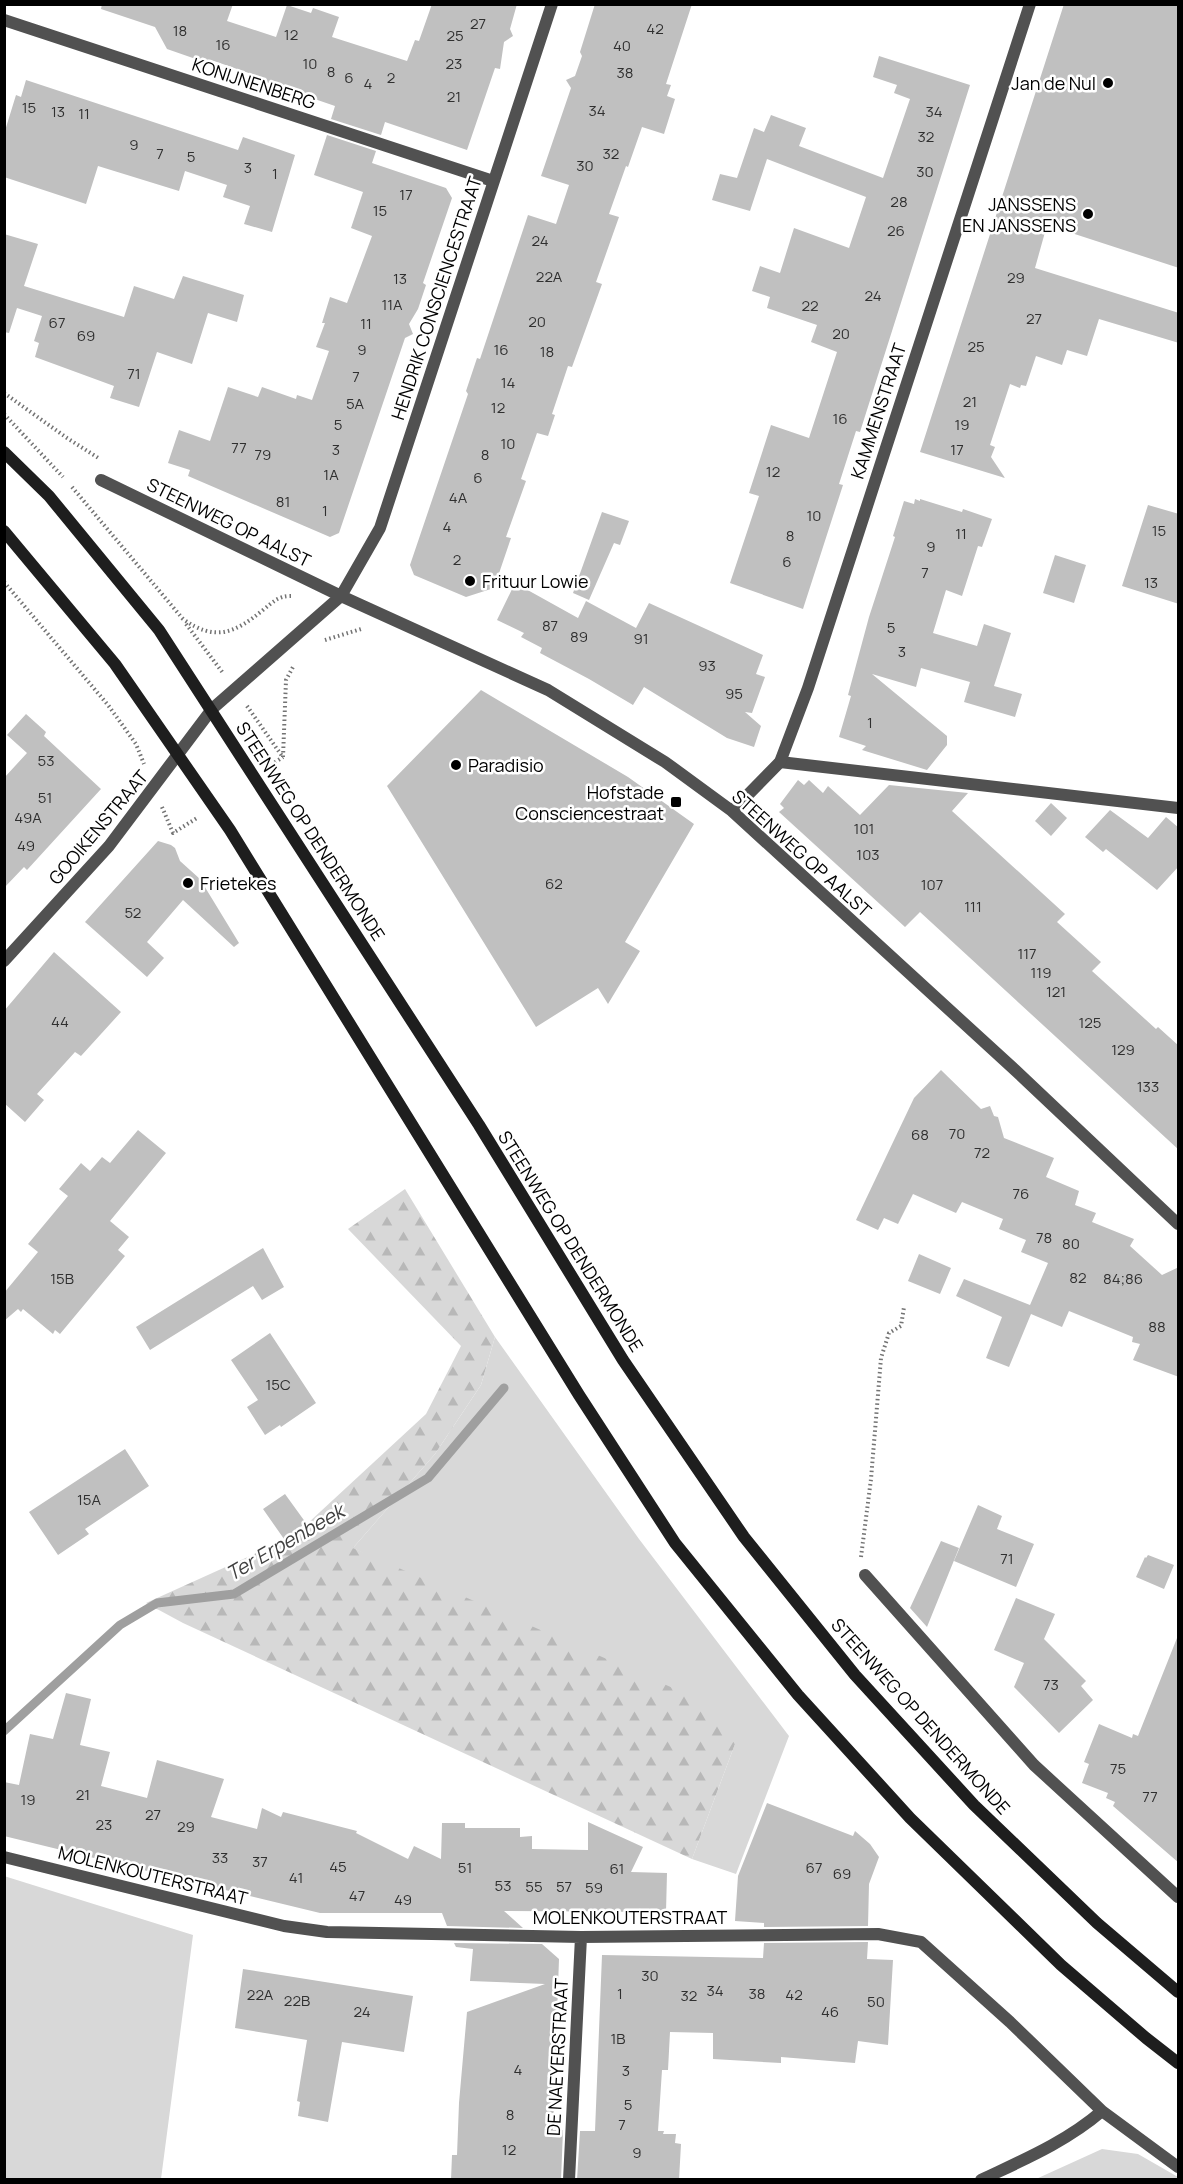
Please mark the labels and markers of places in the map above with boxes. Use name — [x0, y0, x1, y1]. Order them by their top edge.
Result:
place label: Jan de Nul — [1011, 71, 1096, 95]
marker: Jan de Nul — [1101, 76, 1115, 90]
place label: JANSSENS EN JANSSENS — [962, 192, 1076, 237]
marker: JANSSENS EN JANSSENS — [1081, 207, 1095, 221]
place label: Frituur Lowie — [482, 569, 588, 593]
marker: Frituur Lowie — [463, 574, 477, 588]
place label: Paradisio — [468, 753, 544, 777]
marker: Paradisio — [449, 758, 463, 772]
place label: Hofstade Consciencestraat — [515, 780, 664, 825]
marker: Hofstade Consciencestraat — [669, 795, 683, 809]
place label: Frietekes — [200, 871, 276, 895]
marker: Frietekes — [181, 876, 195, 890]

